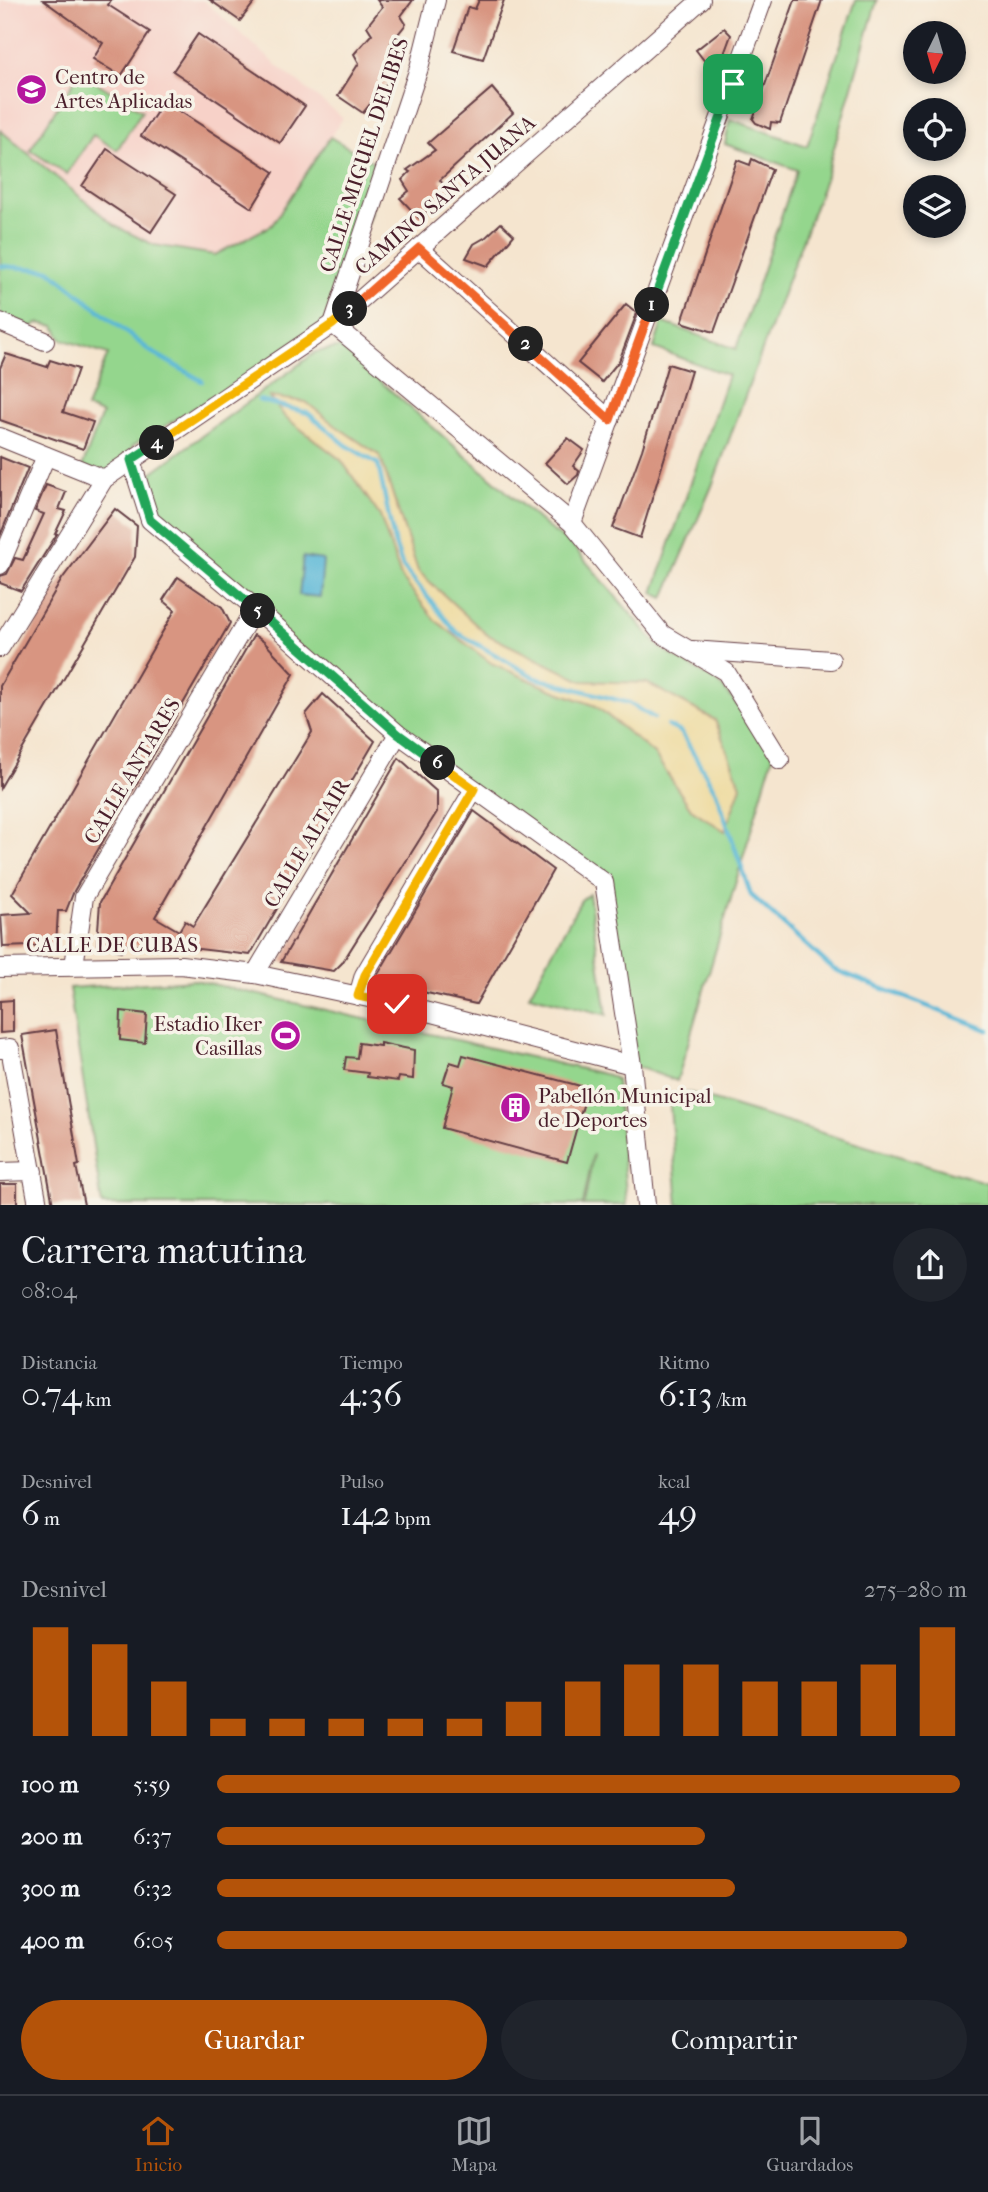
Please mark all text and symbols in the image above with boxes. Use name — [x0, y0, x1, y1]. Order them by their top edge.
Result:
north arrow — [903, 21, 966, 84]
map controls — [903, 21, 966, 238]
street label: CALLE MIGUEL DELIBES — [315, 35, 413, 275]
pin — [703, 54, 763, 114]
place label: Centro de Artes Aplicadas — [54, 65, 193, 113]
icon: arrive — [714, 65, 752, 103]
school or university icon: Centro de Artes Aplicadas — [15, 72, 49, 106]
button: locate — [903, 98, 966, 161]
street label: CAMINO SANTA JUANA — [350, 110, 540, 280]
button: layers — [903, 175, 966, 238]
pin: 1 — [634, 288, 670, 322]
pin: 3 — [332, 292, 368, 326]
text: 1 — [648, 293, 655, 315]
text: 3 — [346, 297, 353, 319]
pin: 2 — [508, 326, 544, 362]
text: 2 — [521, 332, 530, 354]
pin: 4 — [140, 426, 174, 460]
text: 4 — [151, 431, 162, 453]
pin: 5 — [240, 594, 276, 628]
text: 5 — [253, 599, 262, 621]
street label: CALLE ANTARES — [79, 694, 185, 848]
pin: 6 — [420, 746, 456, 780]
text: 6 — [432, 751, 443, 773]
street label: CALLE ALTAIR — [259, 773, 355, 912]
street label: CALLE DE CUBAS — [26, 933, 198, 957]
pin — [367, 974, 427, 1034]
icon: check — [378, 985, 416, 1023]
place label: Estadio Iker Casillas — [154, 1012, 262, 1060]
sports icon: Estadio Iker Casillas — [268, 1019, 302, 1053]
place label: Pabellón Municipal de Deportes — [538, 1084, 712, 1132]
building icon: Pabellón Municipal de Deportes — [498, 1091, 532, 1125]
text: Carrera matutina — [21, 1228, 305, 1273]
button: share — [893, 1228, 967, 1302]
text: 08:04 — [21, 1277, 77, 1304]
text: Distancia — [21, 1352, 97, 1374]
text: Tiempo — [340, 1352, 403, 1374]
text: Ritmo — [658, 1352, 710, 1374]
text: 0.74 — [21, 1374, 82, 1415]
text: 4:36 — [340, 1374, 402, 1415]
text: 6:13 — [658, 1374, 713, 1415]
text: km — [82, 1389, 111, 1411]
text: /km — [713, 1389, 747, 1411]
text: Desnivel — [21, 1471, 92, 1493]
text: Pulso — [340, 1471, 384, 1493]
text: kcal — [658, 1471, 690, 1493]
text: 6 — [21, 1493, 40, 1534]
text: 142 — [340, 1493, 391, 1534]
text: 49 — [658, 1493, 697, 1534]
text: m — [40, 1508, 60, 1530]
text: bpm — [391, 1508, 431, 1530]
text: Desnivel — [21, 1576, 107, 1603]
text: 275–280 m — [864, 1576, 967, 1603]
text: 100 m — [21, 1771, 79, 1798]
text: 5:59 — [133, 1771, 171, 1798]
text: 200 m — [21, 1823, 82, 1850]
text: 6:37 — [133, 1823, 172, 1850]
text: 300 m — [21, 1875, 80, 1902]
text: 6:32 — [133, 1875, 172, 1902]
text: 400 m — [21, 1927, 84, 1954]
text: 6:05 — [133, 1927, 174, 1954]
button: Guardar — [21, 2000, 487, 2080]
button: Compartir — [501, 2000, 967, 2080]
tab: Inicio — [135, 2112, 182, 2176]
tab: Mapa — [452, 2112, 497, 2176]
tab: Guardados — [766, 2112, 853, 2176]

